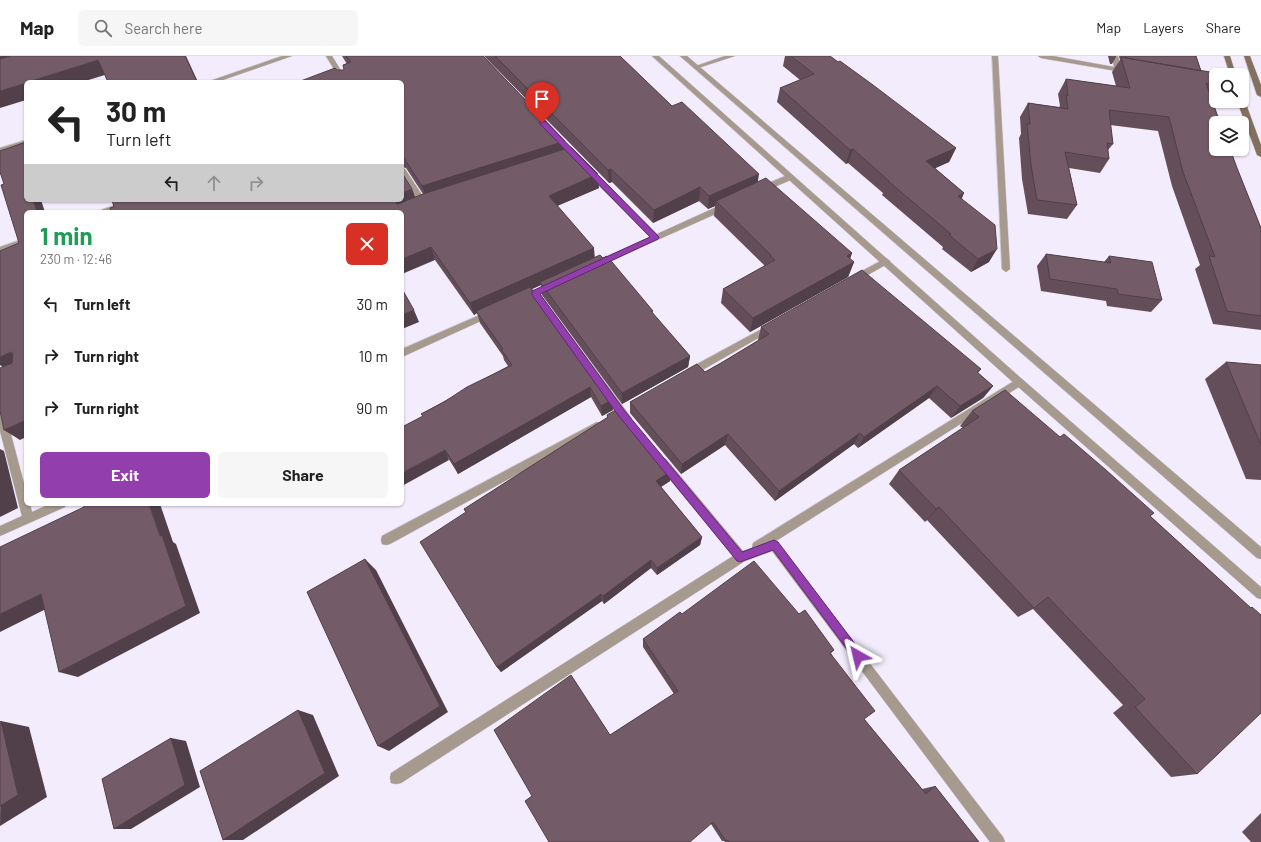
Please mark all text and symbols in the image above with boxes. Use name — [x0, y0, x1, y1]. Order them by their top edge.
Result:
search box — [78, 10, 358, 46]
text: Map — [20, 16, 54, 39]
icon: search — [92, 17, 114, 39]
text: Search here — [124, 19, 202, 37]
text: Map — [1096, 19, 1121, 36]
text: Layers — [1143, 19, 1184, 36]
text: Share — [1206, 19, 1241, 36]
map controls — [1209, 68, 1249, 156]
button: search — [1209, 68, 1249, 108]
pin — [525, 82, 559, 123]
icon: arrive — [531, 88, 553, 110]
text: 30 m — [106, 94, 166, 128]
icon: left — [40, 96, 92, 148]
button: layers — [1209, 116, 1249, 156]
text: Turn left — [106, 128, 172, 150]
icon: left — [161, 172, 183, 194]
icon: ahead — [203, 172, 225, 194]
icon: right — [245, 172, 267, 194]
text: 1 min — [40, 221, 93, 250]
button: close — [346, 223, 388, 265]
text: 230 m · 12:46 — [40, 251, 112, 267]
icon: left — [40, 293, 62, 315]
text: Turn left — [74, 295, 130, 313]
text: 30 m — [356, 295, 388, 313]
icon: right — [40, 345, 62, 367]
text: Turn right — [74, 347, 139, 365]
text: 10 m — [359, 347, 388, 365]
icon: right — [40, 397, 62, 419]
text: Turn right — [74, 399, 139, 417]
text: 90 m — [356, 399, 388, 417]
button: Exit — [40, 452, 210, 498]
button: Share — [218, 452, 388, 498]
position arrow — [837, 635, 879, 677]

